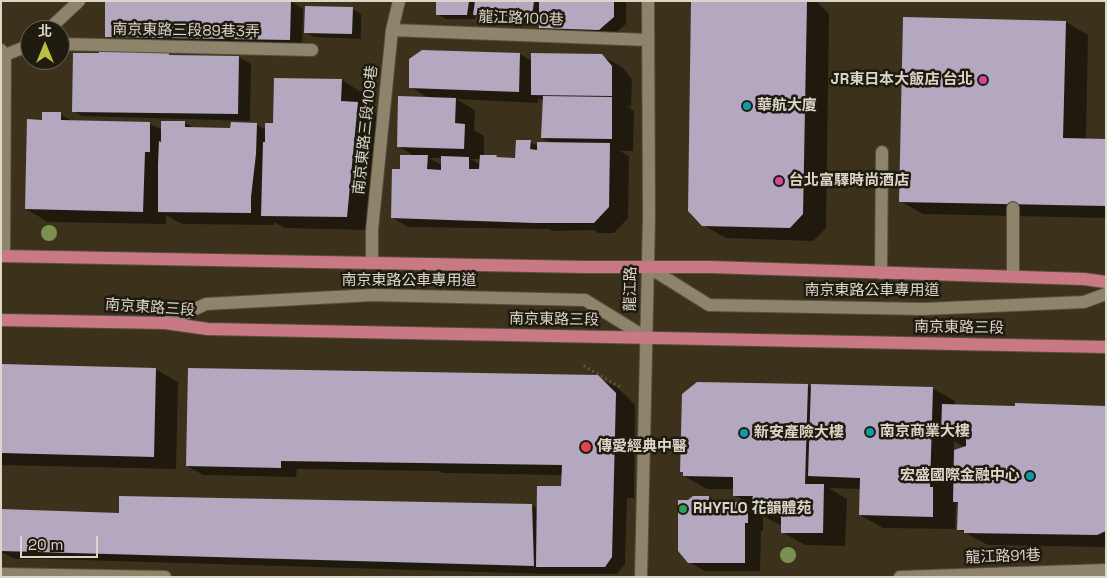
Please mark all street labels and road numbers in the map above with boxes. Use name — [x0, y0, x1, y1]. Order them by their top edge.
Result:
street label: 龍江路100巷 — [478, 9, 564, 29]
street label: 南京東路三段89巷3弄 — [112, 21, 260, 41]
street label: 南京東路三段109巷 — [350, 64, 382, 196]
street label: 龍江路 — [622, 266, 640, 312]
street label: 南京東路公車專用道 — [342, 272, 476, 290]
street label: 南京東路公車專用道 — [805, 282, 939, 300]
street label: 南京東路三段 — [104, 296, 196, 320]
street label: 南京東路三段 — [509, 310, 599, 330]
street label: 南京東路三段 — [914, 318, 1004, 338]
street label: 龍江路91巷 — [965, 547, 1041, 567]

